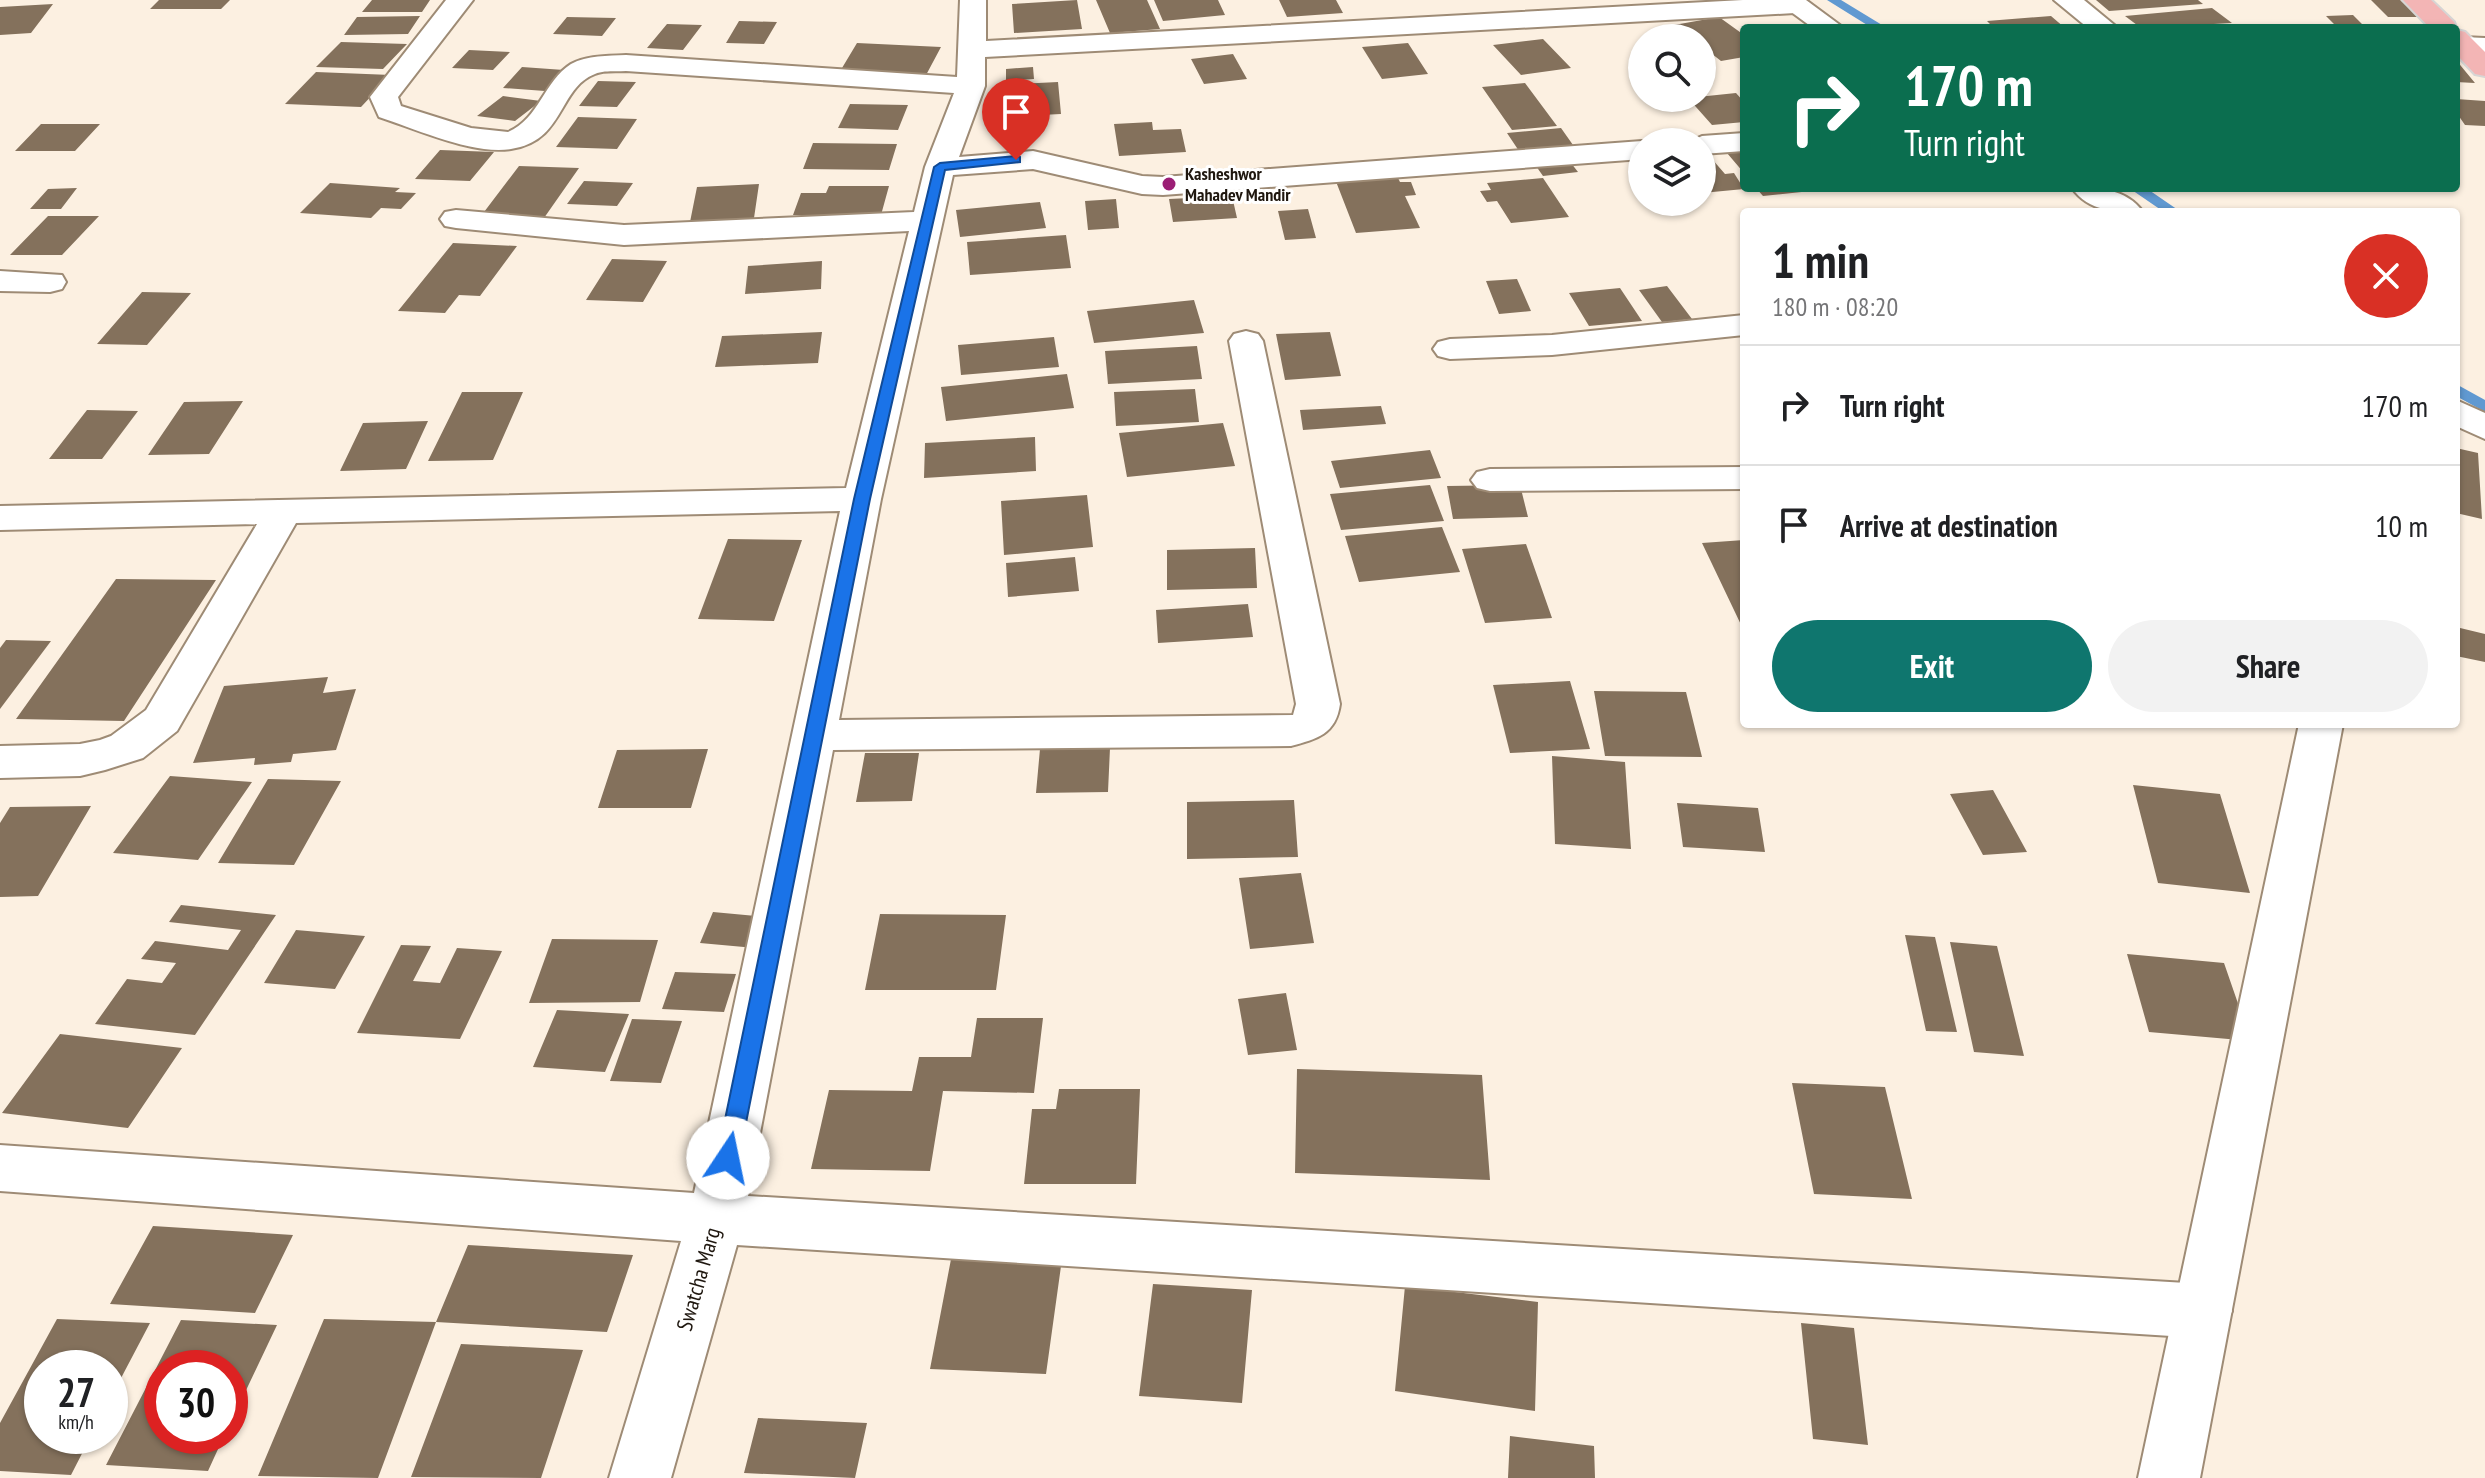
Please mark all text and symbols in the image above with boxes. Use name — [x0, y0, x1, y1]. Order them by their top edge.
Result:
map controls — [1628, 24, 1716, 216]
button: search — [1628, 24, 1716, 112]
text: 170 m — [1904, 49, 2033, 121]
icon: right — [1772, 56, 1876, 160]
pin — [982, 78, 1050, 160]
icon: arrive — [994, 90, 1038, 134]
text: Turn right — [1904, 119, 2025, 166]
button: layers — [1628, 128, 1716, 216]
place label: Kasheshwor Mahadev Mandir — [1185, 162, 1291, 206]
marker: Kasheshwor Mahadev Mandir — [1160, 175, 1178, 193]
text: 1 min — [1772, 229, 1869, 291]
button: close — [2344, 234, 2428, 318]
text: 180 m · 08:20 — [1772, 290, 1898, 323]
icon: right — [1772, 383, 1816, 427]
text: Turn right — [1840, 386, 1944, 425]
text: 170 m — [2362, 386, 2428, 425]
icon: arrive — [1772, 503, 1816, 547]
text: Arrive at destination — [1840, 506, 2058, 545]
text: 10 m — [2375, 506, 2428, 545]
button: Exit — [1772, 620, 2092, 712]
button: Share — [2108, 620, 2428, 712]
position arrow — [686, 1116, 770, 1200]
street label: Swatcha Marg — [670, 1224, 726, 1334]
speed limit sign: 30 — [144, 1350, 248, 1454]
text: 27 — [57, 1366, 95, 1418]
text: km/h — [58, 1409, 94, 1435]

